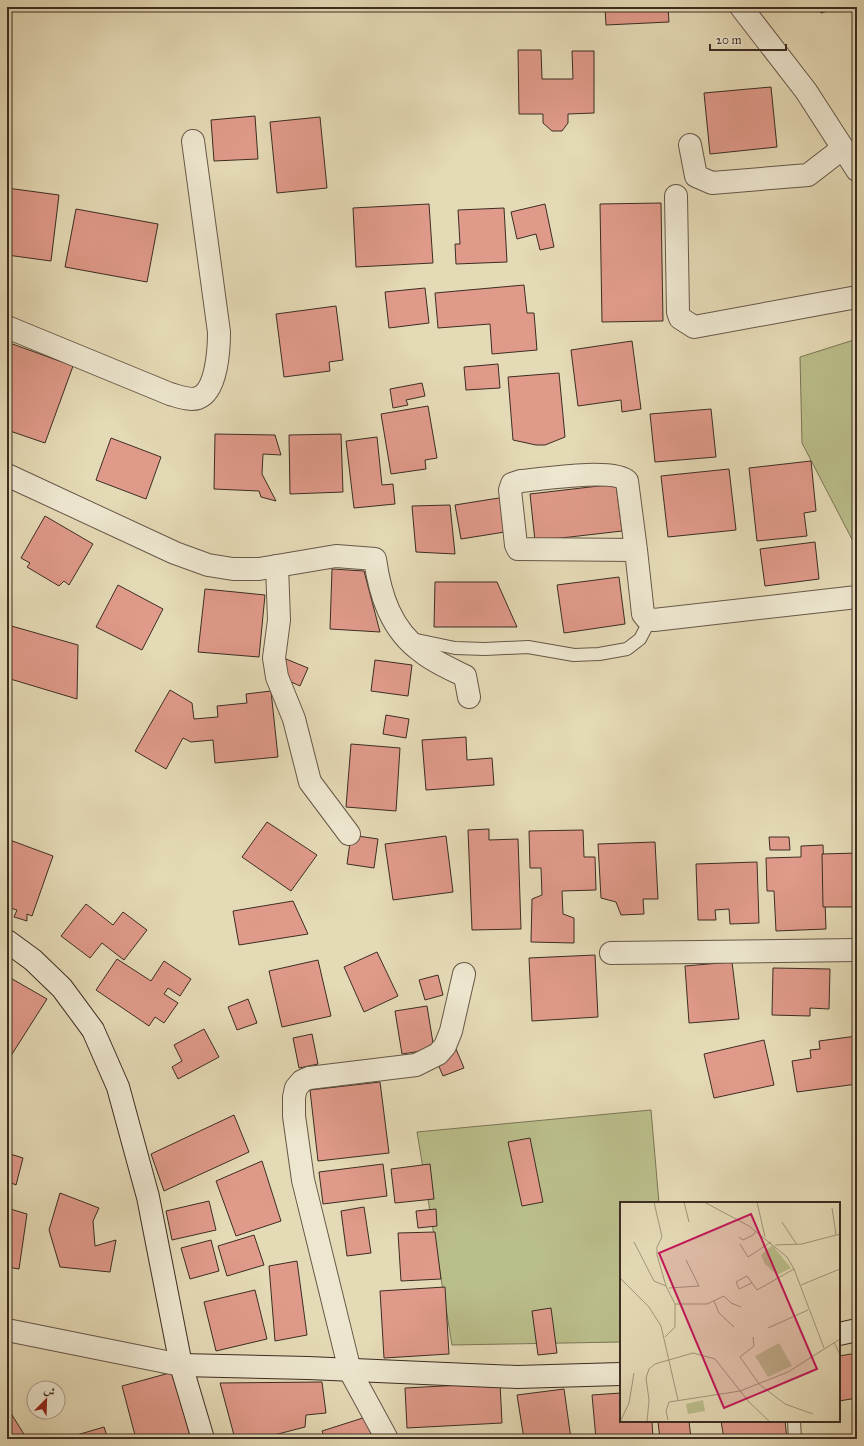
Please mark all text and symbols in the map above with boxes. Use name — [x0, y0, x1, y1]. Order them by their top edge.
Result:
scale bar — [710, 26, 786, 52]
text: 20 m — [716, 33, 742, 47]
inset map — [620, 1202, 840, 1422]
north arrow — [26, 1380, 66, 1420]
text: ش — [42, 1383, 57, 1399]

